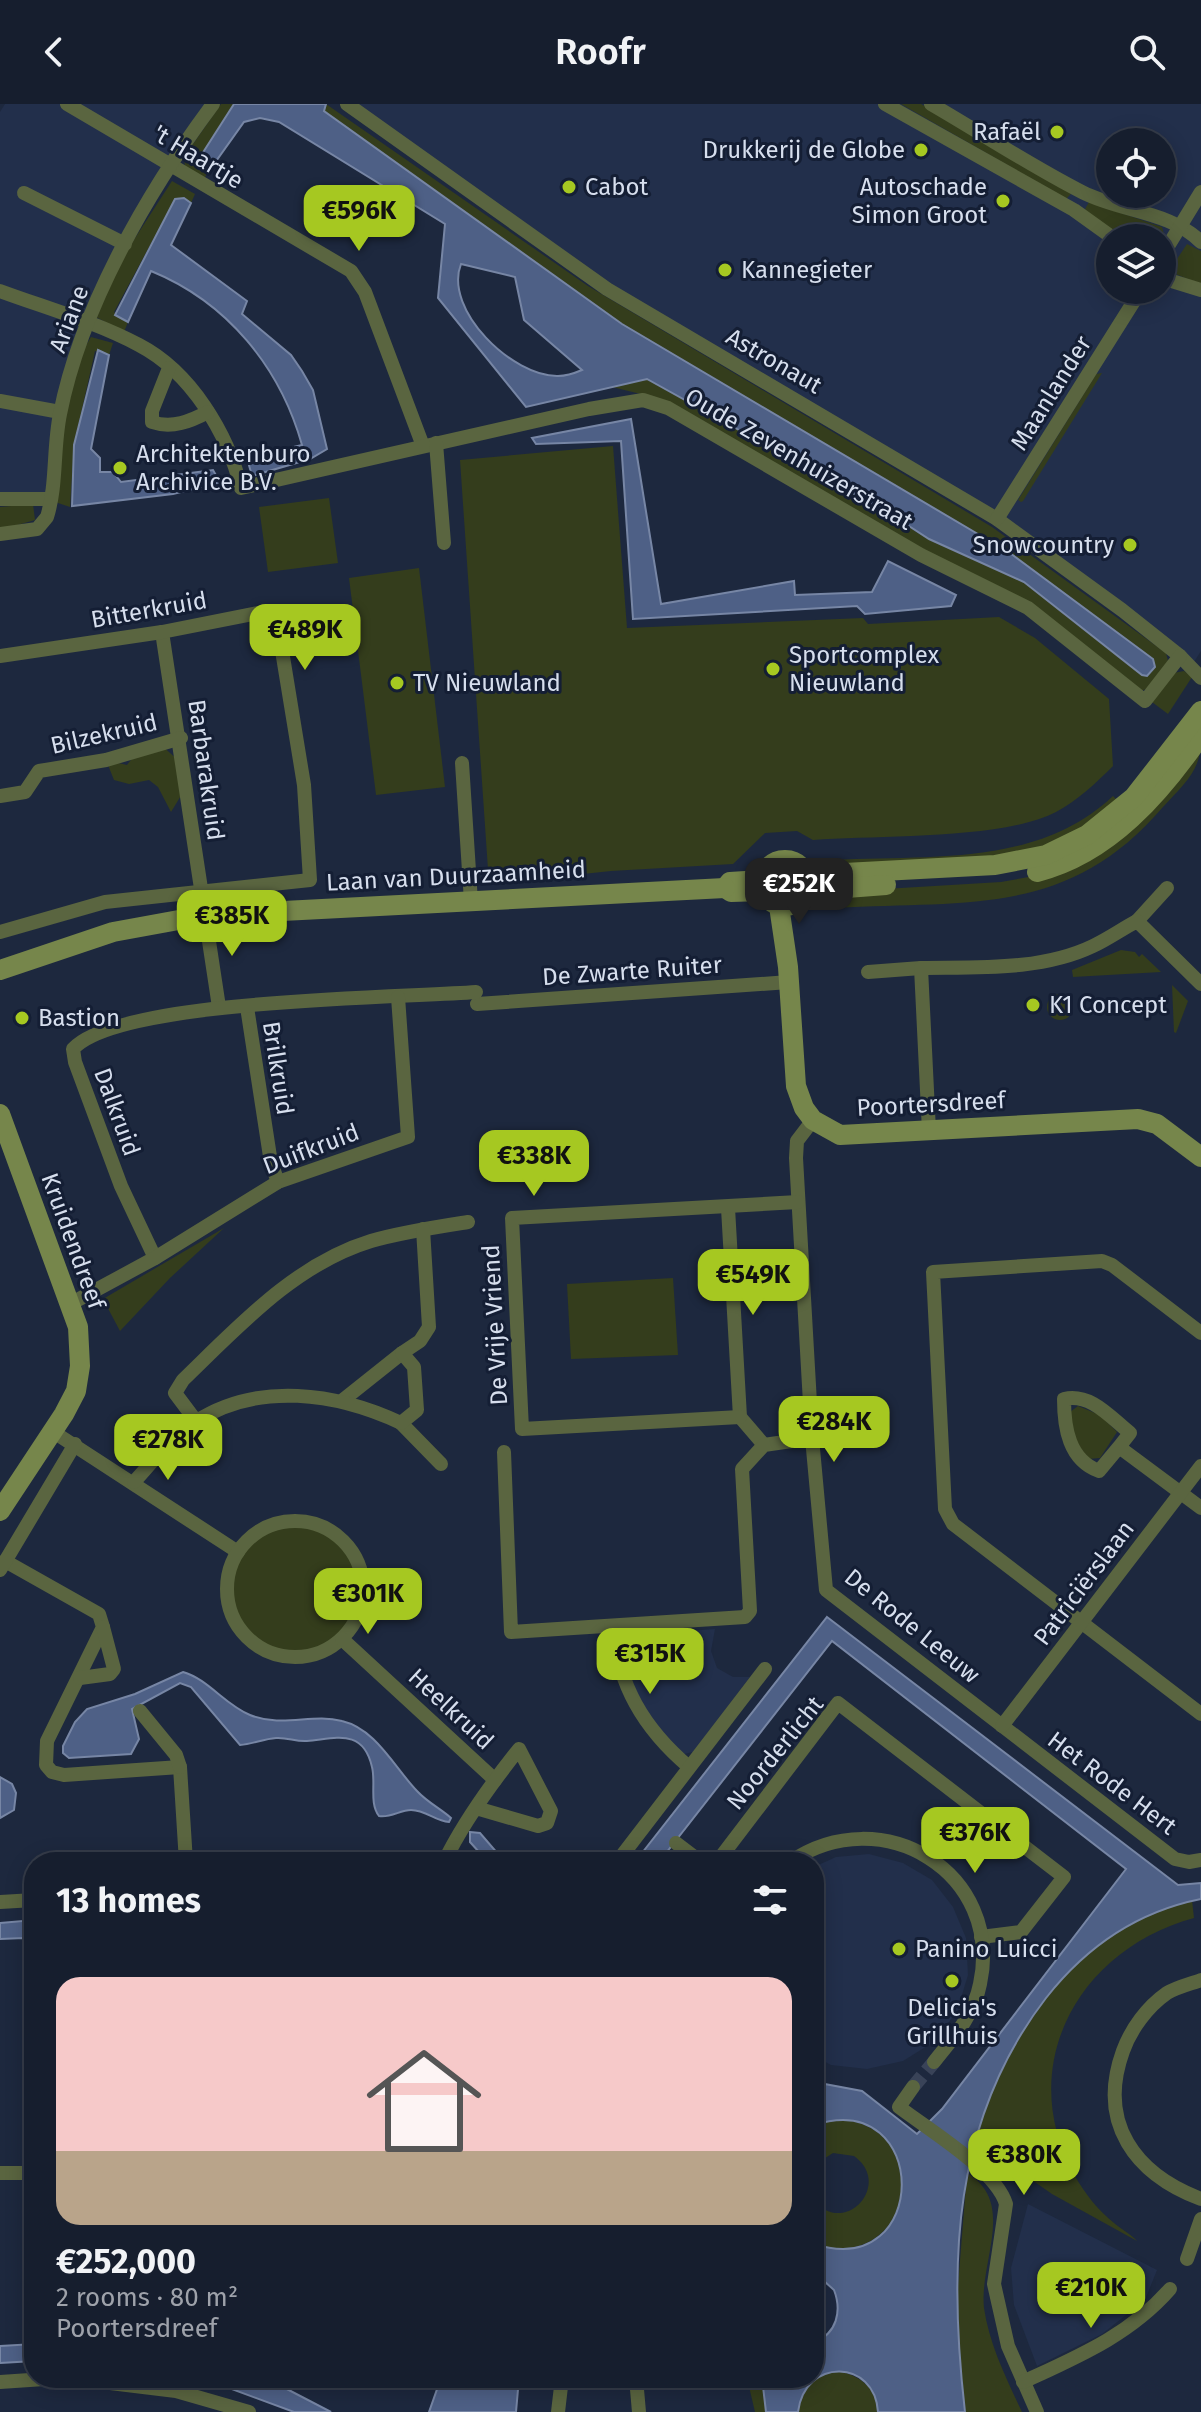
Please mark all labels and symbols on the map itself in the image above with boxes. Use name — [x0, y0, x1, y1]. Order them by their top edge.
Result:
place label: Rafaël — [973, 118, 1041, 146]
street label: 't Haartje — [148, 119, 248, 195]
marker: Rafaël — [1048, 123, 1066, 141]
place label: Drukkerij de Globe — [703, 136, 905, 164]
marker: Drukkerij de Globe — [912, 141, 930, 159]
place label: Cabot — [585, 173, 649, 201]
place label: Autoschade Simon Groot — [852, 173, 987, 229]
marker: Cabot — [560, 178, 578, 196]
pin: €596K — [303, 185, 415, 253]
marker: Autoschade Simon Groot — [994, 192, 1012, 210]
place label: Kannegieter — [741, 256, 873, 284]
marker: Kannegieter — [716, 261, 734, 279]
street label: Ariane — [43, 281, 95, 357]
street label: Astronaut — [721, 322, 827, 400]
street label: Maanlander — [1005, 330, 1098, 455]
street label: Oude Zevenhuizerstraat — [680, 382, 918, 536]
place label: Architektenburo Archivice B.V. — [136, 440, 311, 496]
marker: Architektenburo Archivice B.V. — [111, 459, 129, 477]
place label: Snowcountry — [973, 531, 1114, 559]
marker: Snowcountry — [1121, 536, 1139, 554]
street label: Bitterkruid — [89, 586, 209, 634]
pin: €489K — [249, 604, 361, 672]
place label: Sportcomplex Nieuwland — [789, 641, 940, 697]
marker: Sportcomplex Nieuwland — [764, 660, 782, 678]
place label: TV Nieuwland — [413, 669, 561, 697]
marker: TV Nieuwland — [388, 674, 406, 692]
street label: Barbarakruid — [182, 698, 230, 842]
street label: Bilzekruid — [48, 708, 160, 760]
street label: Laan van Duurzaamheid — [325, 855, 587, 897]
pin: €252K — [743, 858, 855, 926]
pin: €385K — [176, 890, 288, 958]
street label: De Zwarte Ruiter — [541, 951, 724, 991]
place label: K1 Concept — [1049, 991, 1167, 1019]
marker: K1 Concept — [1024, 996, 1042, 1014]
place label: Bastion — [38, 1004, 120, 1032]
marker: Bastion — [13, 1009, 31, 1027]
street label: Brilkruid — [257, 1019, 299, 1117]
street label: Dalkruid — [88, 1064, 146, 1160]
street label: Poortersdreef — [856, 1086, 1008, 1122]
street label: Duifkruid — [259, 1118, 363, 1180]
pin: €338K — [478, 1130, 590, 1198]
street label: Kruidendreef — [35, 1169, 111, 1315]
street label: De Vrije Vriend — [477, 1244, 513, 1406]
pin: €549K — [697, 1249, 809, 1317]
pin: €284K — [778, 1396, 890, 1464]
pin: €278K — [112, 1414, 224, 1482]
street label: Patriciërslaan — [1028, 1515, 1140, 1651]
street label: De Rode Leeuw — [839, 1563, 985, 1689]
pin: €301K — [312, 1568, 424, 1636]
pin: €315K — [594, 1628, 706, 1696]
street label: Heelkruid — [403, 1663, 499, 1755]
street label: Noorderlicht — [721, 1690, 829, 1815]
street label: Het Rode Hert — [1042, 1726, 1182, 1841]
pin: €376K — [919, 1807, 1031, 1875]
place label: Panino Luicci — [915, 1935, 1058, 1963]
marker: Panino Luicci — [890, 1940, 908, 1958]
marker: Delicia's Grillhuis — [943, 1972, 961, 1990]
place label: Delicia's Grillhuis — [906, 1994, 998, 2050]
pin: €380K — [968, 2129, 1080, 2197]
pin: €210K — [1035, 2262, 1147, 2330]

